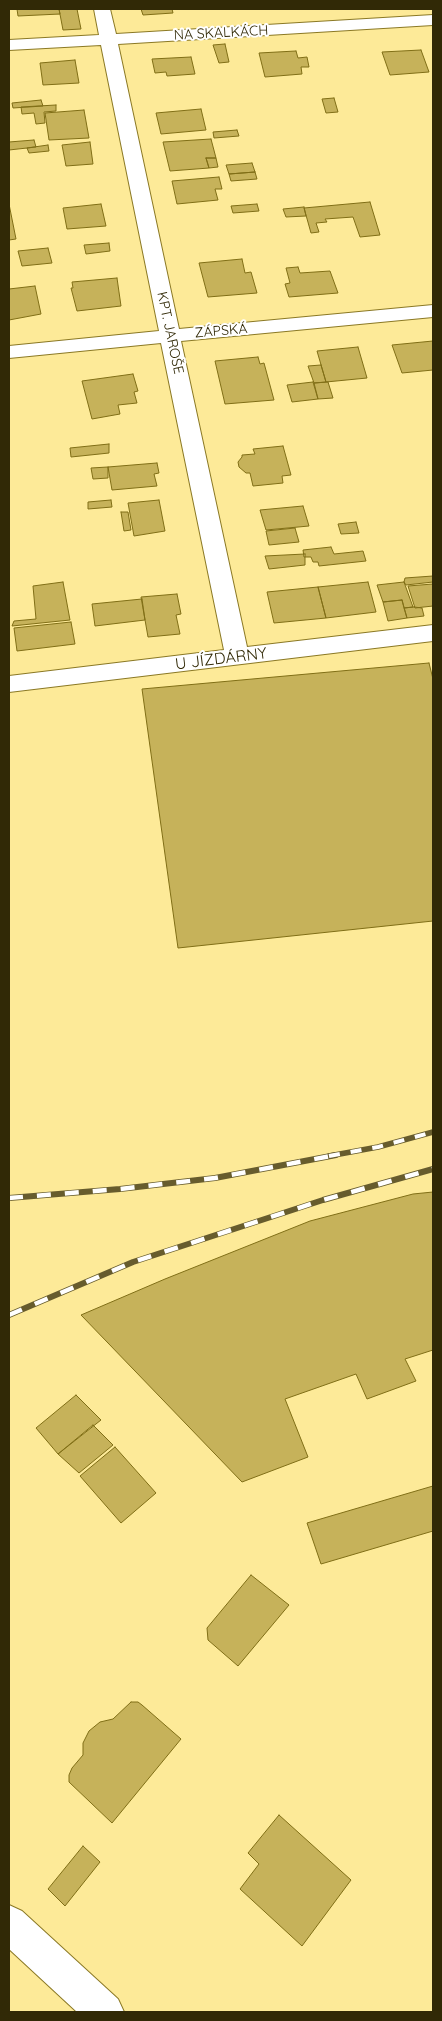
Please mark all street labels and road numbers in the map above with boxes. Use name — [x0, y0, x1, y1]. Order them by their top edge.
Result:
street label: NA SKALKÁCH — [173, 22, 269, 44]
street label: KPT. JAROŠE — [153, 290, 187, 376]
street label: ZÁPSKÁ — [194, 320, 248, 342]
street label: U JÍZDÁRNY — [174, 644, 268, 674]

